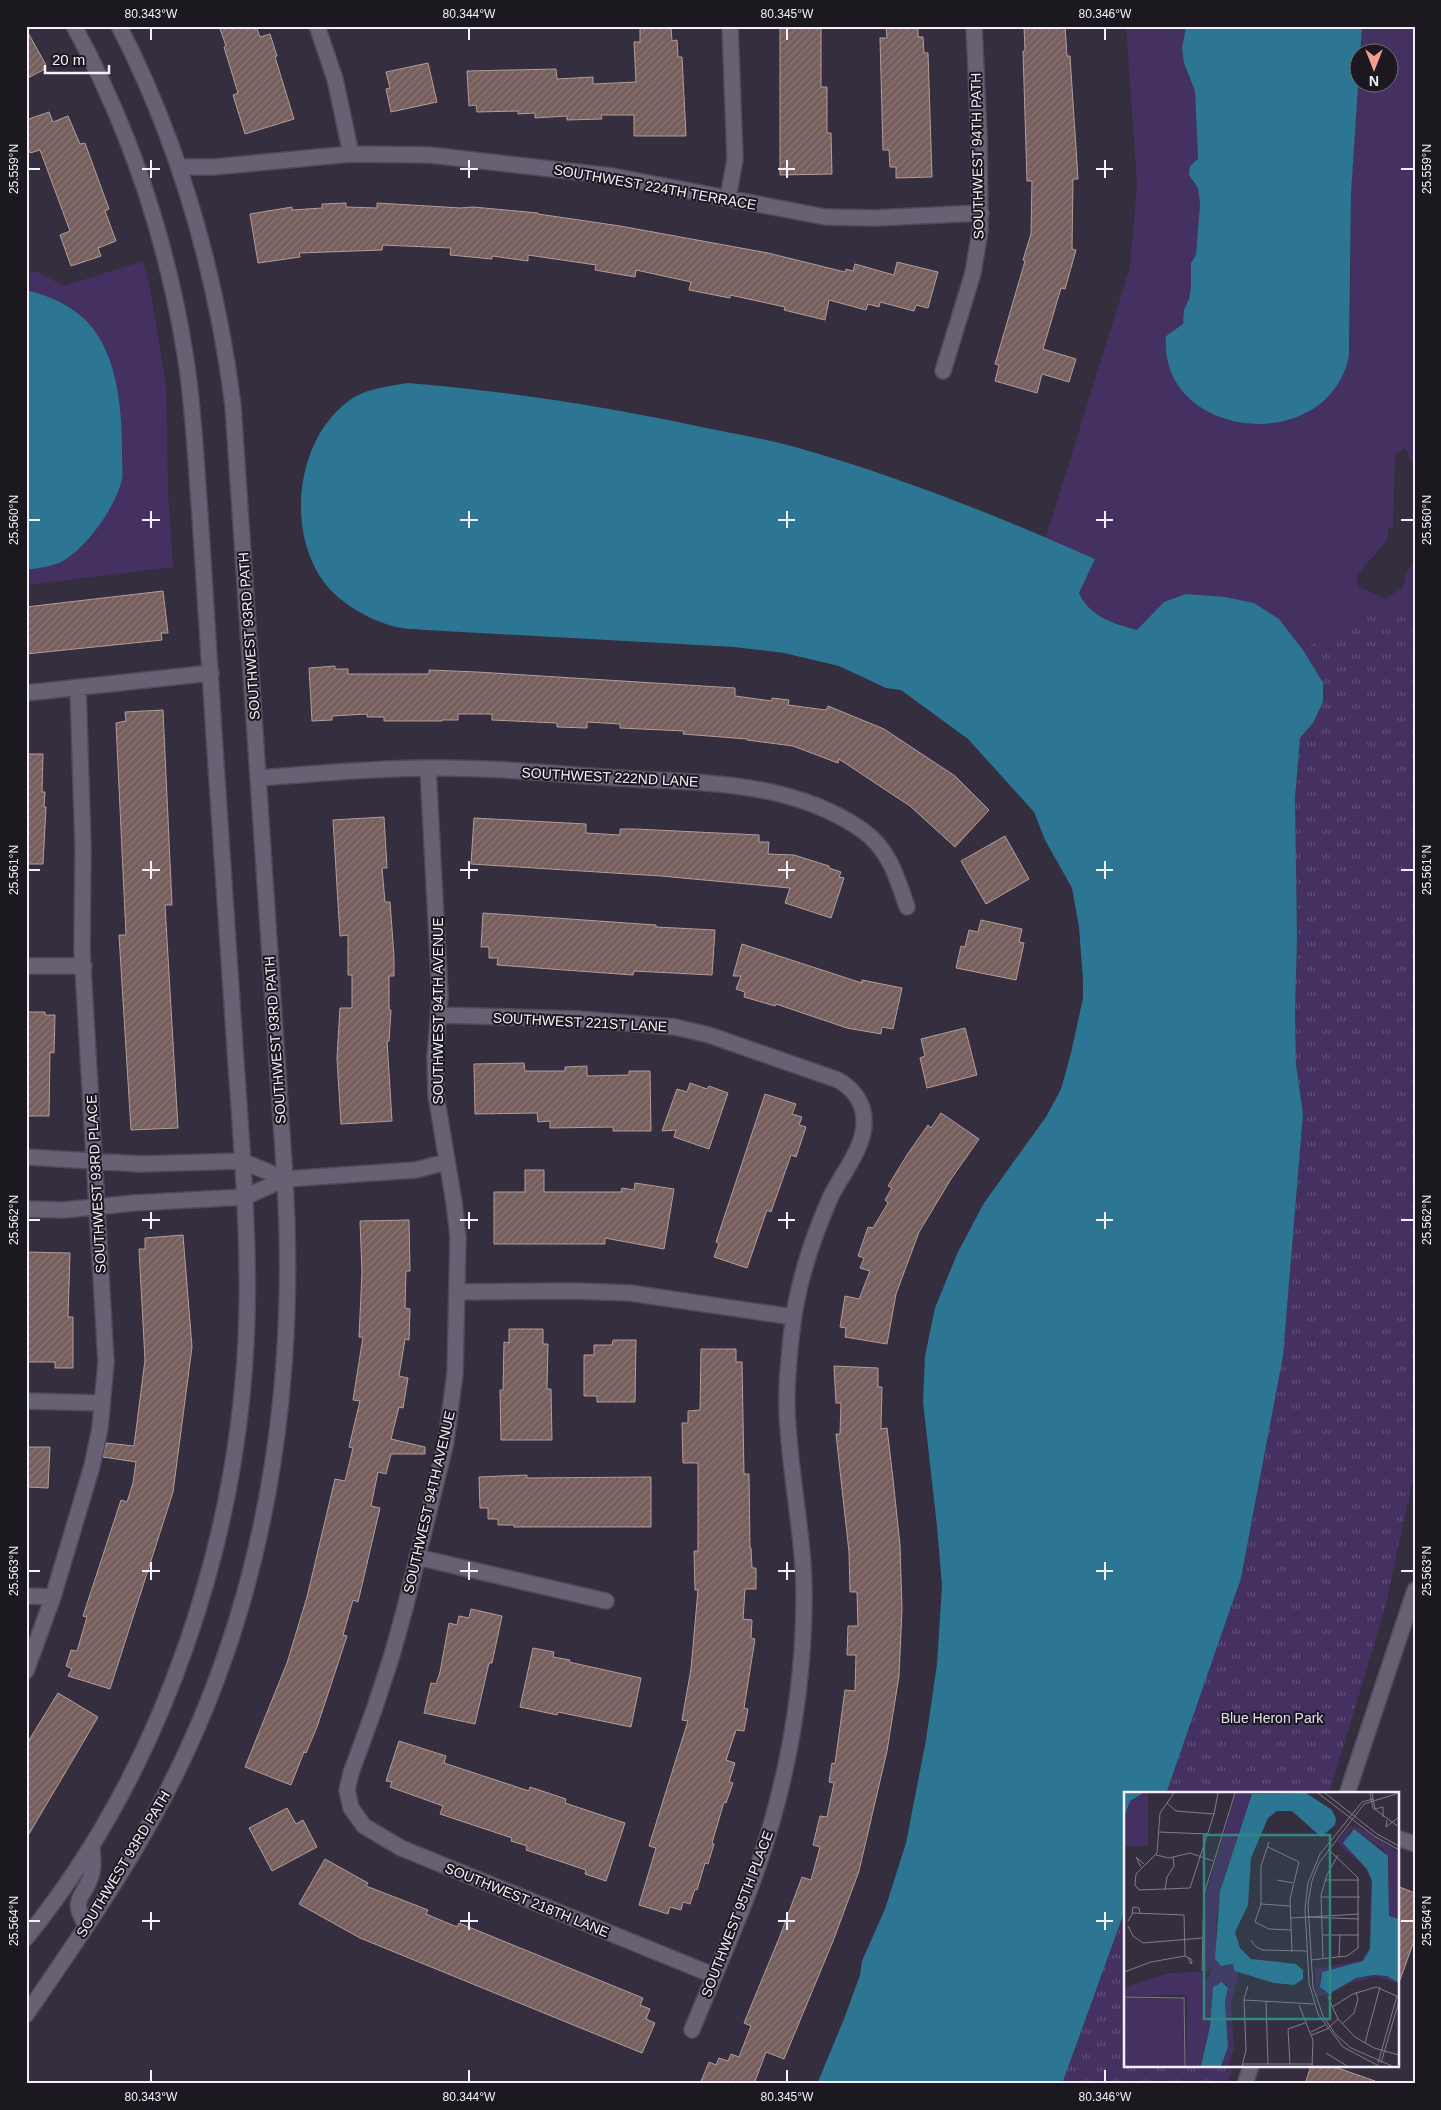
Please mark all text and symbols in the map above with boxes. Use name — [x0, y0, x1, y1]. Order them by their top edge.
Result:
text: 80.343°W — [125, 7, 178, 21]
text: 80.344°W — [443, 7, 496, 21]
text: 80.345°W — [761, 7, 814, 21]
text: 80.346°W — [1079, 7, 1132, 21]
scale bar — [45, 42, 109, 74]
north arrow — [1348, 42, 1398, 92]
text: 20 m — [52, 51, 85, 68]
street label: SOUTHWEST 94TH PATH — [968, 73, 986, 239]
text: N — [1369, 73, 1379, 89]
text: 25.559°N — [7, 144, 21, 194]
text: 25.559°N — [1420, 144, 1434, 194]
street label: SOUTHWEST 224TH TERRACE — [552, 161, 758, 213]
text: 25.560°N — [7, 495, 21, 545]
text: 25.560°N — [1420, 495, 1434, 545]
street label: SOUTHWEST 93RD PATH — [235, 552, 263, 720]
street label: SOUTHWEST 222ND LANE — [521, 764, 699, 790]
text: 25.561°N — [7, 845, 21, 895]
text: 25.561°N — [1420, 845, 1434, 895]
street label: SOUTHWEST 94TH AVENUE — [430, 918, 446, 1104]
street label: SOUTHWEST 93RD PATH — [261, 956, 289, 1124]
street label: SOUTHWEST 221ST LANE — [492, 1009, 668, 1035]
street label: SOUTHWEST 93RD PLACE — [83, 1094, 109, 1274]
text: 25.562°N — [7, 1195, 21, 1245]
text: 25.562°N — [1420, 1195, 1434, 1245]
street label: SOUTHWEST 94TH AVENUE — [400, 1409, 458, 1595]
text: 25.563°N — [7, 1546, 21, 1596]
text: 25.563°N — [1420, 1546, 1434, 1596]
park label: Blue Heron Park — [1221, 1710, 1324, 1726]
street label: SOUTHWEST 93RD PATH — [73, 1788, 173, 1940]
inset map — [1124, 1792, 1398, 2068]
street label: SOUTHWEST 95TH PLACE — [698, 1828, 776, 2000]
street label: SOUTHWEST 218TH LANE — [443, 1860, 611, 1940]
text: 25.564°N — [7, 1896, 21, 1946]
text: 25.564°N — [1420, 1896, 1434, 1946]
text: 80.343°W — [125, 2090, 178, 2104]
text: 80.344°W — [443, 2090, 496, 2104]
text: 80.345°W — [761, 2090, 814, 2104]
text: 80.346°W — [1079, 2090, 1132, 2104]

